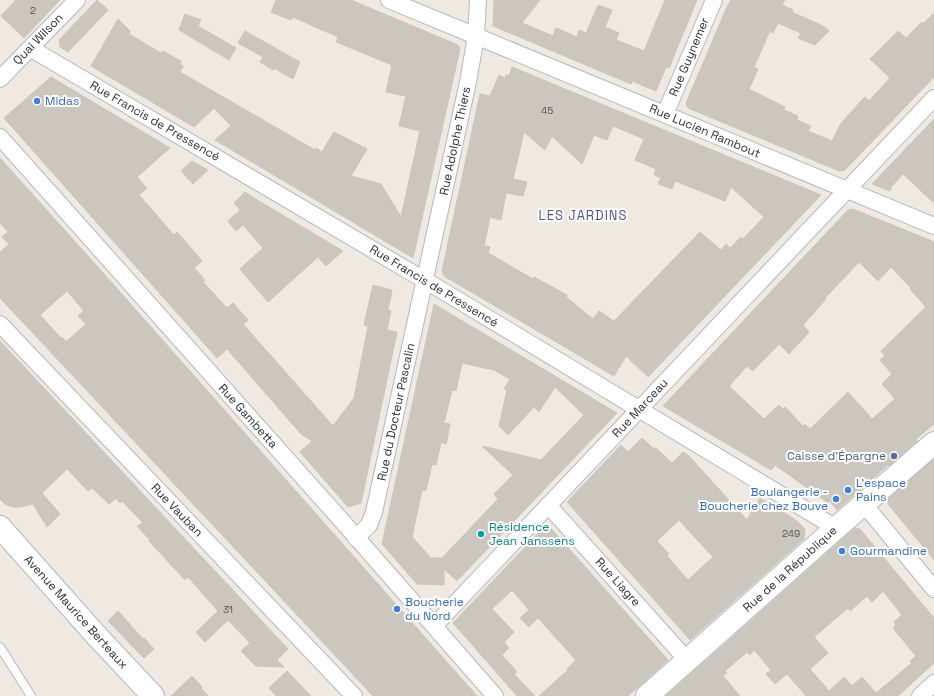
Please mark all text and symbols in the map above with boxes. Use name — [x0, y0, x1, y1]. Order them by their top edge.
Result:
house number: 2 — [30, 4, 36, 17]
street label: Quai Wilson — [9, 10, 67, 68]
street label: Rue Guynemer — [665, 15, 713, 99]
street label: Rue Francis de Pressencé — [87, 77, 223, 165]
street label: Rue Adolphe Thiers — [436, 85, 474, 197]
place label: Midas — [45, 93, 79, 109]
marker: Midas — [32, 96, 42, 106]
street label: Rue Lucien Rambout — [647, 100, 763, 162]
house number: 45 — [541, 104, 553, 117]
district label: LES JARDINS — [539, 207, 627, 224]
street label: Rue Francis de Pressencé — [367, 241, 501, 331]
street label: Rue du Docteur Pascalin — [374, 342, 418, 482]
street label: Rue Marceau — [609, 375, 671, 441]
street label: Rue Gambetta — [215, 380, 281, 452]
place label: Caisse d'Épargne — [787, 448, 886, 464]
marker: Caisse d'Épargne — [889, 451, 899, 461]
place label: L'espace Pains — [856, 475, 906, 505]
street label: Rue Vauban — [148, 480, 206, 540]
place label: Boulangerie - Boucherie chez Bouve — [699, 484, 828, 514]
marker: L'espace Pains — [843, 485, 853, 495]
marker: Boulangerie - Boucherie chez Bouve — [831, 494, 841, 504]
place label: Résidence Jean Janssens — [489, 519, 575, 549]
street label: Rue de la République — [740, 522, 840, 616]
house number: 249 — [782, 527, 800, 540]
marker: Résidence Jean Janssens — [476, 529, 486, 539]
place label: Gourmandine — [850, 543, 927, 559]
marker: Gourmandine — [837, 546, 847, 556]
street label: Avenue Maurice Berteaux — [21, 552, 131, 672]
street label: Rue Liagre — [592, 554, 644, 610]
place label: Boucherie du Nord — [405, 594, 464, 624]
house number: 31 — [223, 603, 233, 616]
marker: Boucherie du Nord — [392, 604, 402, 614]

